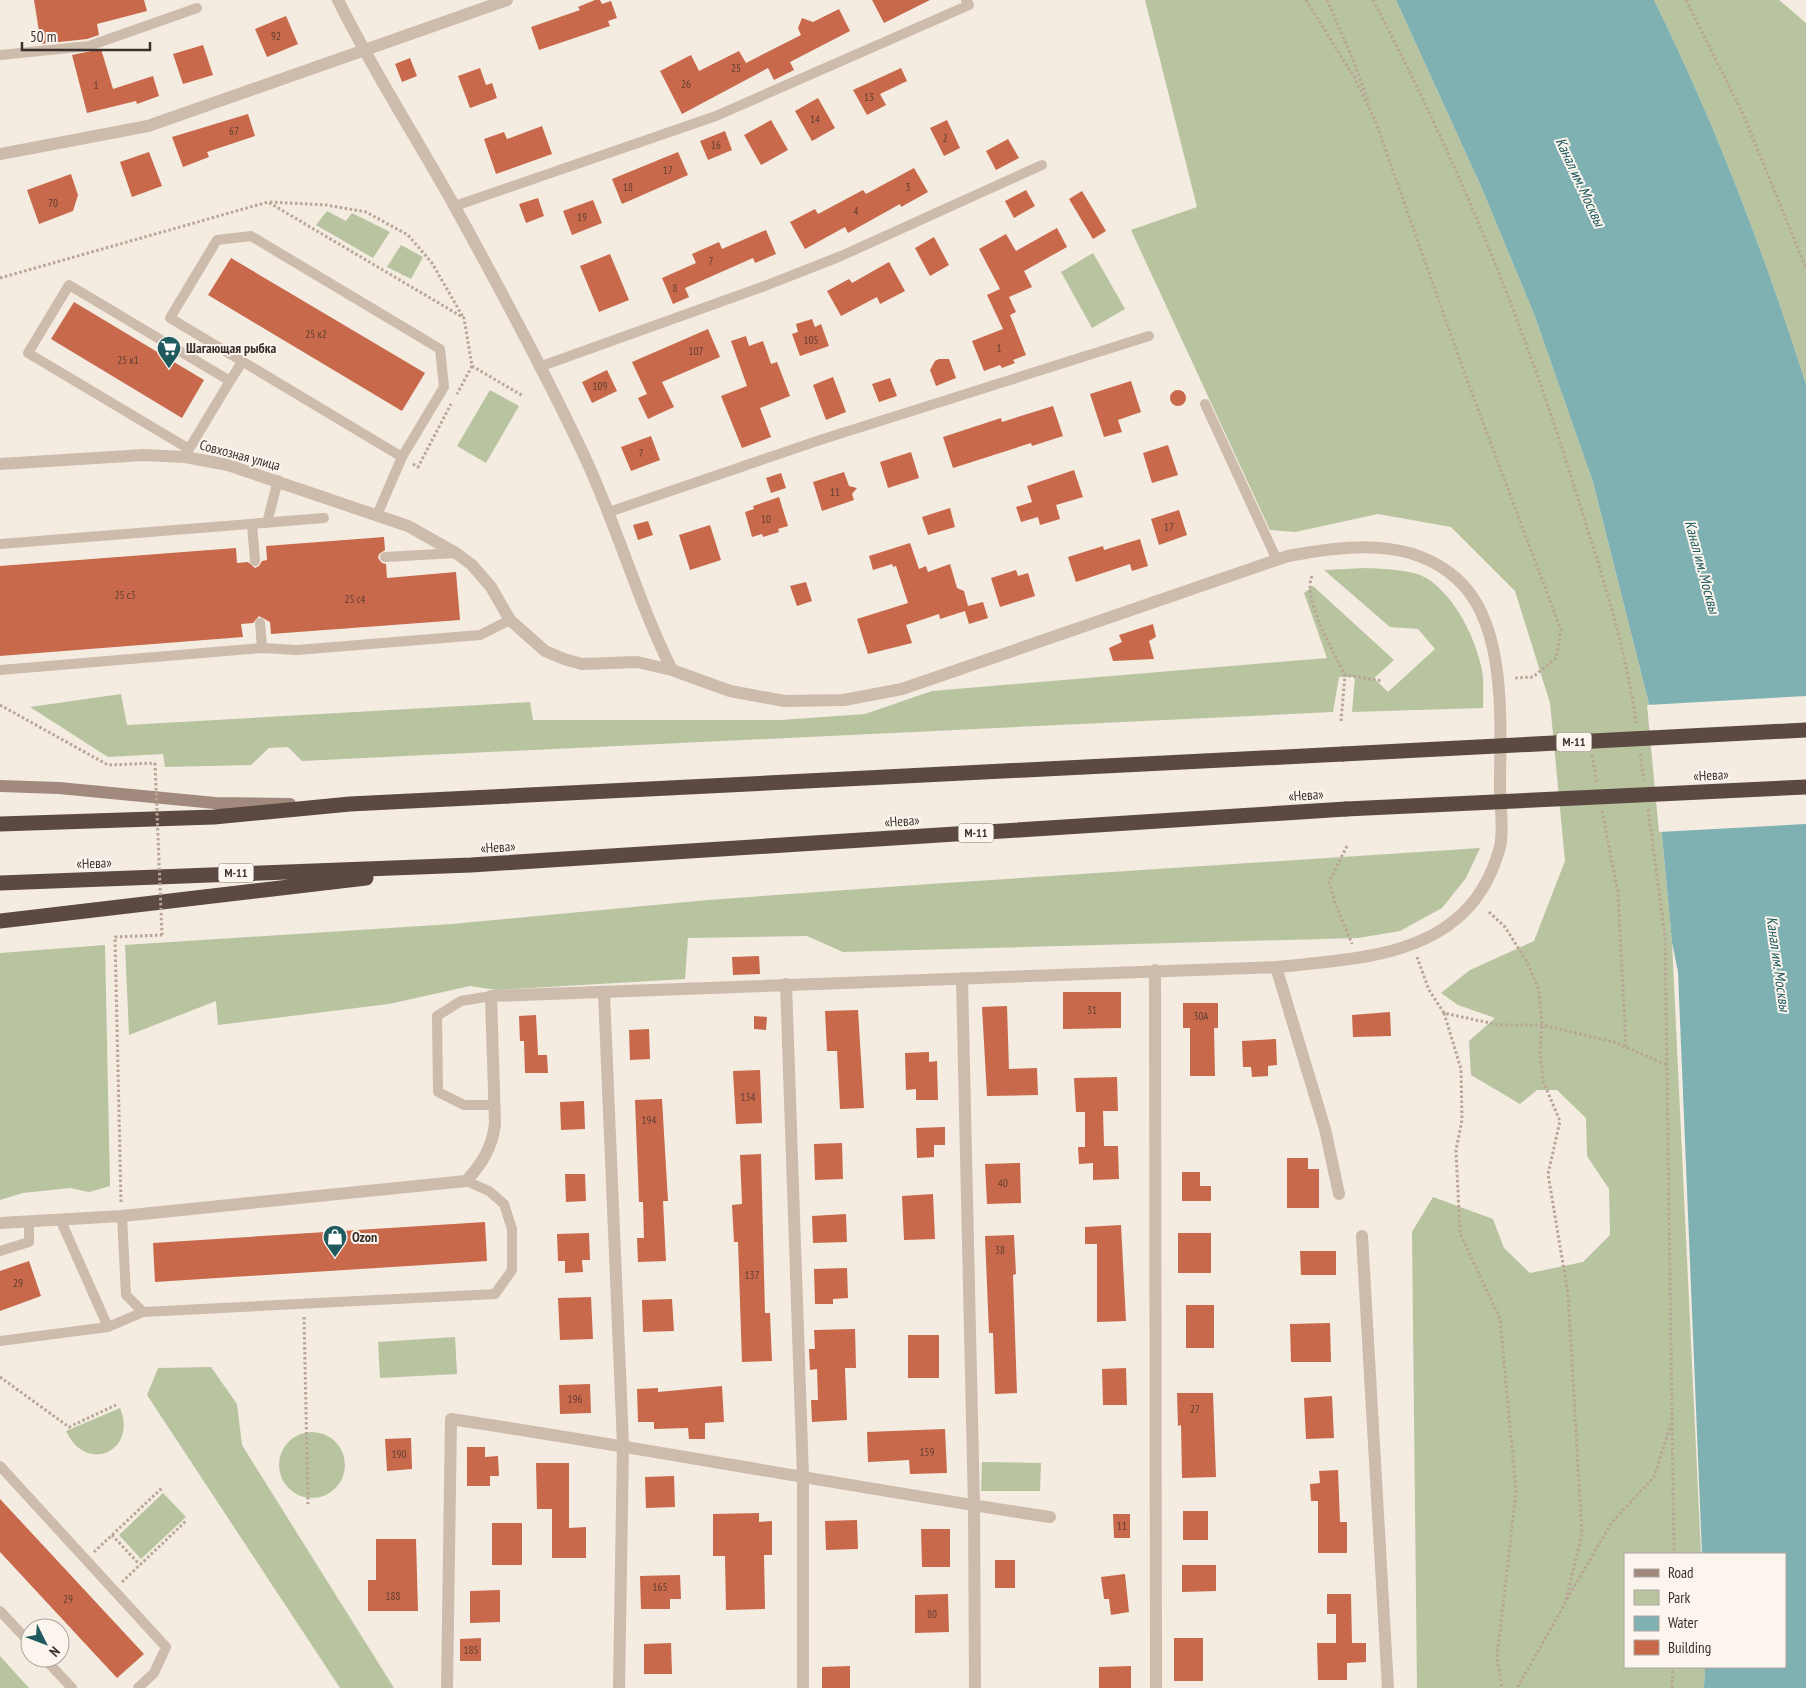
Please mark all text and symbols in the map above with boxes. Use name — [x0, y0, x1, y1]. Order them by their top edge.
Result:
scale bar — [22, 20, 150, 52]
text: 50 m — [30, 27, 56, 46]
house number: 92 — [271, 29, 281, 43]
house number: 25 — [731, 61, 741, 75]
house number: 26 — [681, 77, 691, 91]
house number: 1 — [94, 78, 99, 92]
house number: 13 — [864, 90, 874, 104]
house number: 14 — [810, 112, 820, 126]
house number: 67 — [229, 124, 239, 138]
house number: 2 — [943, 131, 948, 145]
water label: Канал им. Москвы — [1552, 134, 1610, 231]
house number: 16 — [711, 138, 721, 152]
house number: 17 — [663, 163, 673, 177]
house number: 18 — [623, 180, 633, 194]
house number: 3 — [906, 180, 911, 194]
house number: 70 — [48, 196, 58, 210]
house number: 4 — [854, 204, 859, 218]
house number: 19 — [577, 210, 587, 224]
house number: 7 — [709, 254, 714, 268]
house number: 8 — [673, 281, 678, 295]
house number: 25 к2 — [305, 327, 327, 341]
house number: 105 — [804, 333, 818, 347]
supermarket icon: Шагающая рыбка — [156, 335, 182, 369]
place label: Шагающая рыбка — [186, 339, 277, 357]
house number: 1 — [997, 341, 1002, 355]
house number: 107 — [689, 344, 703, 358]
house number: 25 к1 — [117, 353, 139, 367]
house number: 109 — [593, 379, 607, 393]
street label: Совхозная улица — [198, 436, 282, 474]
house number: 7 — [639, 446, 644, 460]
house number: 11 — [830, 485, 840, 499]
house number: 10 — [761, 512, 771, 526]
water label: Канал им. Москвы — [1681, 518, 1725, 617]
house number: 17 — [1164, 520, 1174, 534]
house number: 25 с3 — [114, 588, 136, 602]
house number: 25 с4 — [344, 592, 366, 606]
road number: М-11 — [1556, 732, 1592, 752]
street label: «Нева» — [1693, 765, 1729, 785]
street label: «Нева» — [1288, 785, 1324, 805]
street label: «Нева» — [884, 811, 920, 831]
road number: М-11 — [958, 824, 994, 842]
street label: «Нева» — [480, 837, 516, 857]
street label: «Нева» — [76, 853, 112, 873]
road number: М-11 — [218, 864, 254, 882]
water label: Канал им. Москвы — [1762, 915, 1795, 1015]
house number: 31 — [1087, 1003, 1097, 1017]
house number: 30А — [1193, 1009, 1209, 1023]
house number: 134 — [741, 1090, 755, 1104]
house number: 194 — [642, 1113, 656, 1127]
house number: 40 — [998, 1176, 1008, 1190]
shop icon: Ozon — [322, 1224, 348, 1258]
place label: Ozon — [352, 1228, 377, 1246]
house number: 38 — [995, 1243, 1005, 1257]
house number: 137 — [745, 1268, 759, 1282]
house number: 29 — [13, 1276, 23, 1290]
house number: 196 — [568, 1392, 582, 1406]
house number: 27 — [1190, 1402, 1200, 1416]
house number: 159 — [920, 1445, 934, 1459]
house number: 190 — [392, 1447, 406, 1461]
house number: 11 — [1117, 1519, 1127, 1533]
legend — [1624, 1553, 1786, 1668]
text: Road — [1668, 1563, 1694, 1582]
house number: 165 — [653, 1580, 667, 1594]
text: Park — [1668, 1588, 1690, 1607]
house number: 188 — [386, 1589, 400, 1603]
house number: 29 — [63, 1592, 73, 1606]
house number: 80 — [927, 1607, 937, 1621]
text: Water — [1668, 1613, 1699, 1632]
north arrow — [20, 1618, 70, 1668]
text: Building — [1668, 1638, 1711, 1657]
text: N — [45, 1643, 64, 1661]
house number: 185 — [464, 1643, 478, 1657]

